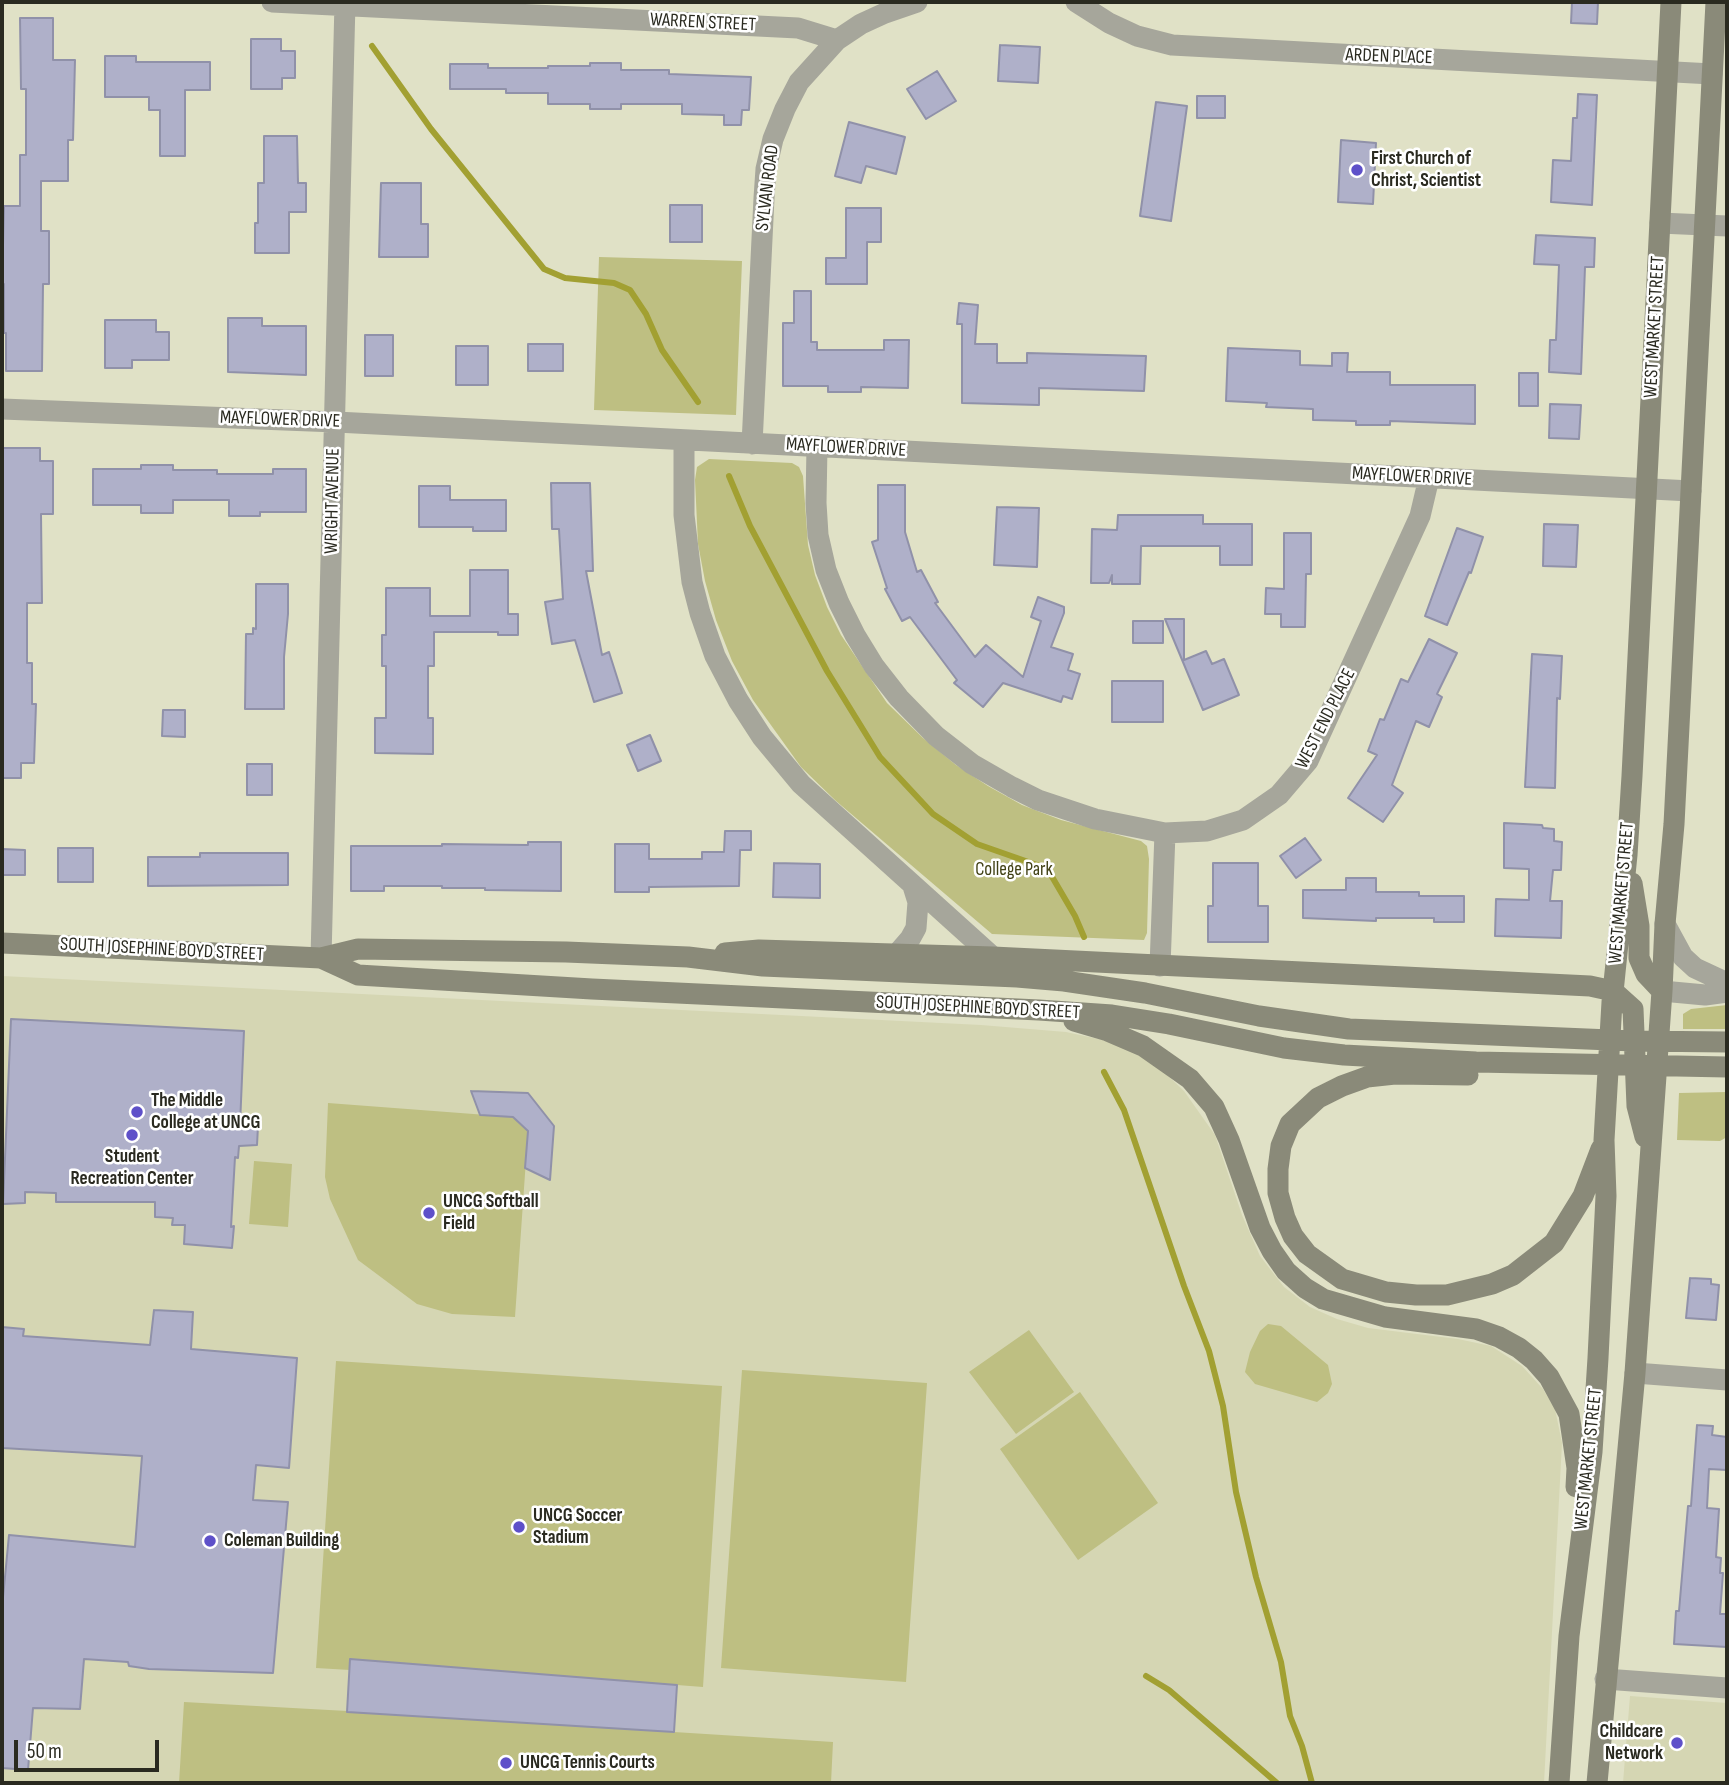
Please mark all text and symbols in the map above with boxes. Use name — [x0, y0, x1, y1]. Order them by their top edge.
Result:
street label: WARREN STREET — [649, 9, 757, 37]
street label: ARDEN PLACE — [1345, 44, 1433, 70]
street label: SYLVAN ROAD — [751, 144, 785, 232]
place label: First Church of Christ, Scientist — [1371, 148, 1481, 192]
marker: First Church of Christ, Scientist — [1349, 162, 1365, 178]
street label: WEST MARKET STREET — [1640, 255, 1670, 399]
street label: MAYFLOWER DRIVE — [219, 407, 341, 433]
street label: MAYFLOWER DRIVE — [785, 433, 907, 463]
street label: WRIGHT AVENUE — [321, 448, 345, 554]
street label: MAYFLOWER DRIVE — [1351, 462, 1473, 492]
street label: WEST END PLACE — [1291, 665, 1361, 773]
street label: WEST MARKET STREET — [1604, 821, 1640, 965]
park label: College Park — [975, 859, 1053, 881]
street label: SOUTH JOSEPHINE BOYD STREET — [60, 933, 264, 967]
street label: SOUTH JOSEPHINE BOYD STREET — [876, 991, 1080, 1025]
place label: The Middle College at UNCG — [151, 1090, 260, 1134]
marker: The Middle College at UNCG — [129, 1104, 145, 1120]
marker: Student Recreation Center — [124, 1127, 140, 1143]
place label: Student Recreation Center — [71, 1146, 193, 1190]
place label: UNCG Softball Field — [443, 1191, 538, 1235]
marker: UNCG Softball Field — [421, 1205, 437, 1221]
street label: WEST MARKET STREET — [1570, 1387, 1608, 1531]
place label: UNCG Soccer Stadium — [533, 1505, 622, 1549]
marker: UNCG Soccer Stadium — [511, 1519, 527, 1535]
place label: Coleman Building — [224, 1530, 339, 1552]
marker: Coleman Building — [202, 1533, 218, 1549]
place label: Childcare Network — [1599, 1721, 1663, 1765]
scale bar — [18, 1726, 163, 1770]
marker: Childcare Network — [1669, 1735, 1685, 1751]
text: 50 m — [27, 1739, 62, 1764]
place label: UNCG Tennis Courts — [520, 1752, 655, 1774]
marker: UNCG Tennis Courts — [498, 1755, 514, 1771]

